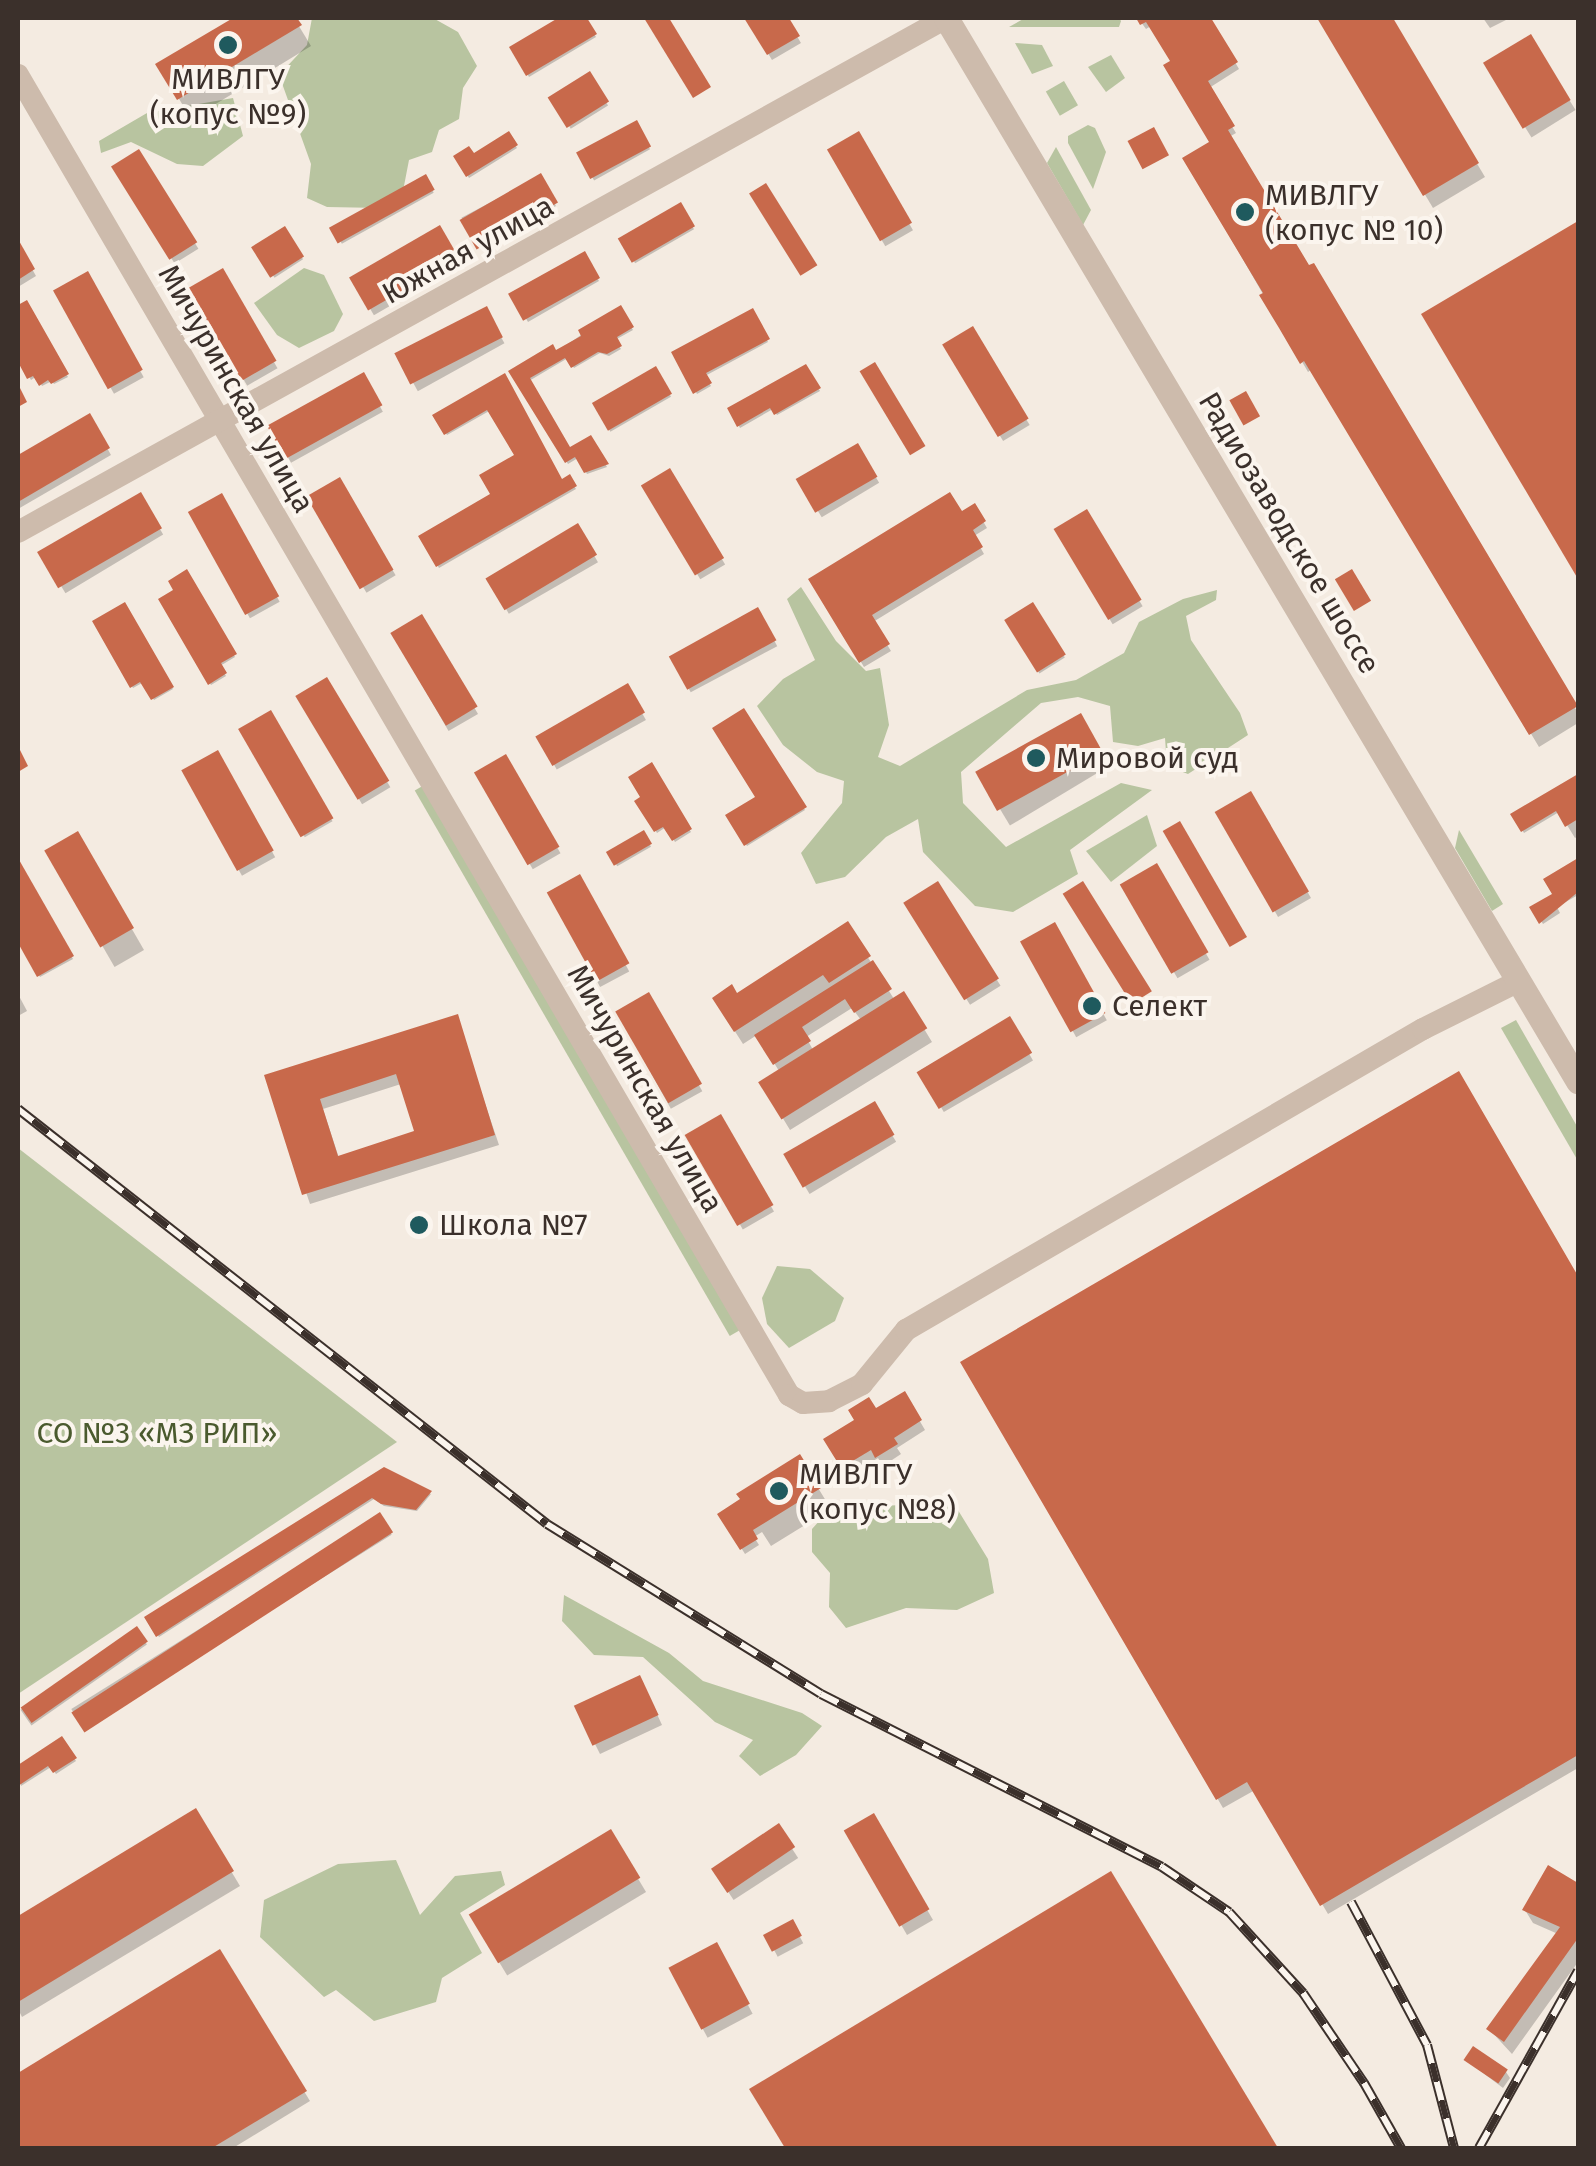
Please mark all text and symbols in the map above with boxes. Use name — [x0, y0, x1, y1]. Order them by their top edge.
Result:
marker: МИВЛГУ (копус №9) — [217, 34, 239, 56]
place label: МИВЛГУ (копус №9) — [150, 61, 306, 132]
place label: МИВЛГУ (копус № 10) — [1265, 177, 1443, 248]
street label: Южная улица — [376, 188, 560, 312]
marker: МИВЛГУ (копус № 10) — [1234, 201, 1256, 223]
street label: Мичуринская улица — [150, 259, 322, 519]
street label: Радиозаводское шоссе — [1191, 386, 1387, 680]
place label: Мировой суд — [1056, 740, 1238, 776]
marker: Мировой суд — [1025, 747, 1047, 769]
street label: Мичуринская улица — [559, 959, 731, 1219]
place label: Селект — [1112, 988, 1207, 1024]
marker: Селект — [1081, 995, 1103, 1017]
place label: Школа №7 — [439, 1207, 587, 1243]
marker: Школа №7 — [408, 1214, 430, 1236]
park label: СО №3 «МЗ РИП» — [37, 1415, 277, 1451]
place label: МИВЛГУ (копус №8) — [799, 1456, 956, 1526]
marker: МИВЛГУ (копус №8) — [768, 1480, 790, 1502]

